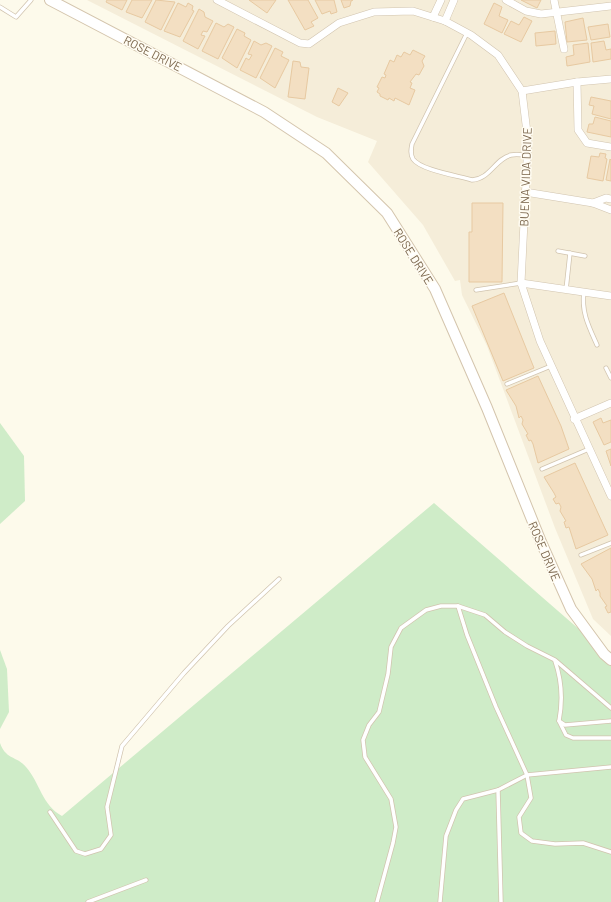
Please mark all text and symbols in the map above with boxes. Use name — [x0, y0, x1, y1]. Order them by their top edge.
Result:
street label: ROSE DRIVE — [122, 32, 184, 74]
street label: BUENA VIDA DRIVE — [516, 127, 534, 227]
street label: ROSE DRIVE — [391, 225, 437, 287]
street label: ROSE DRIVE — [526, 519, 564, 583]

